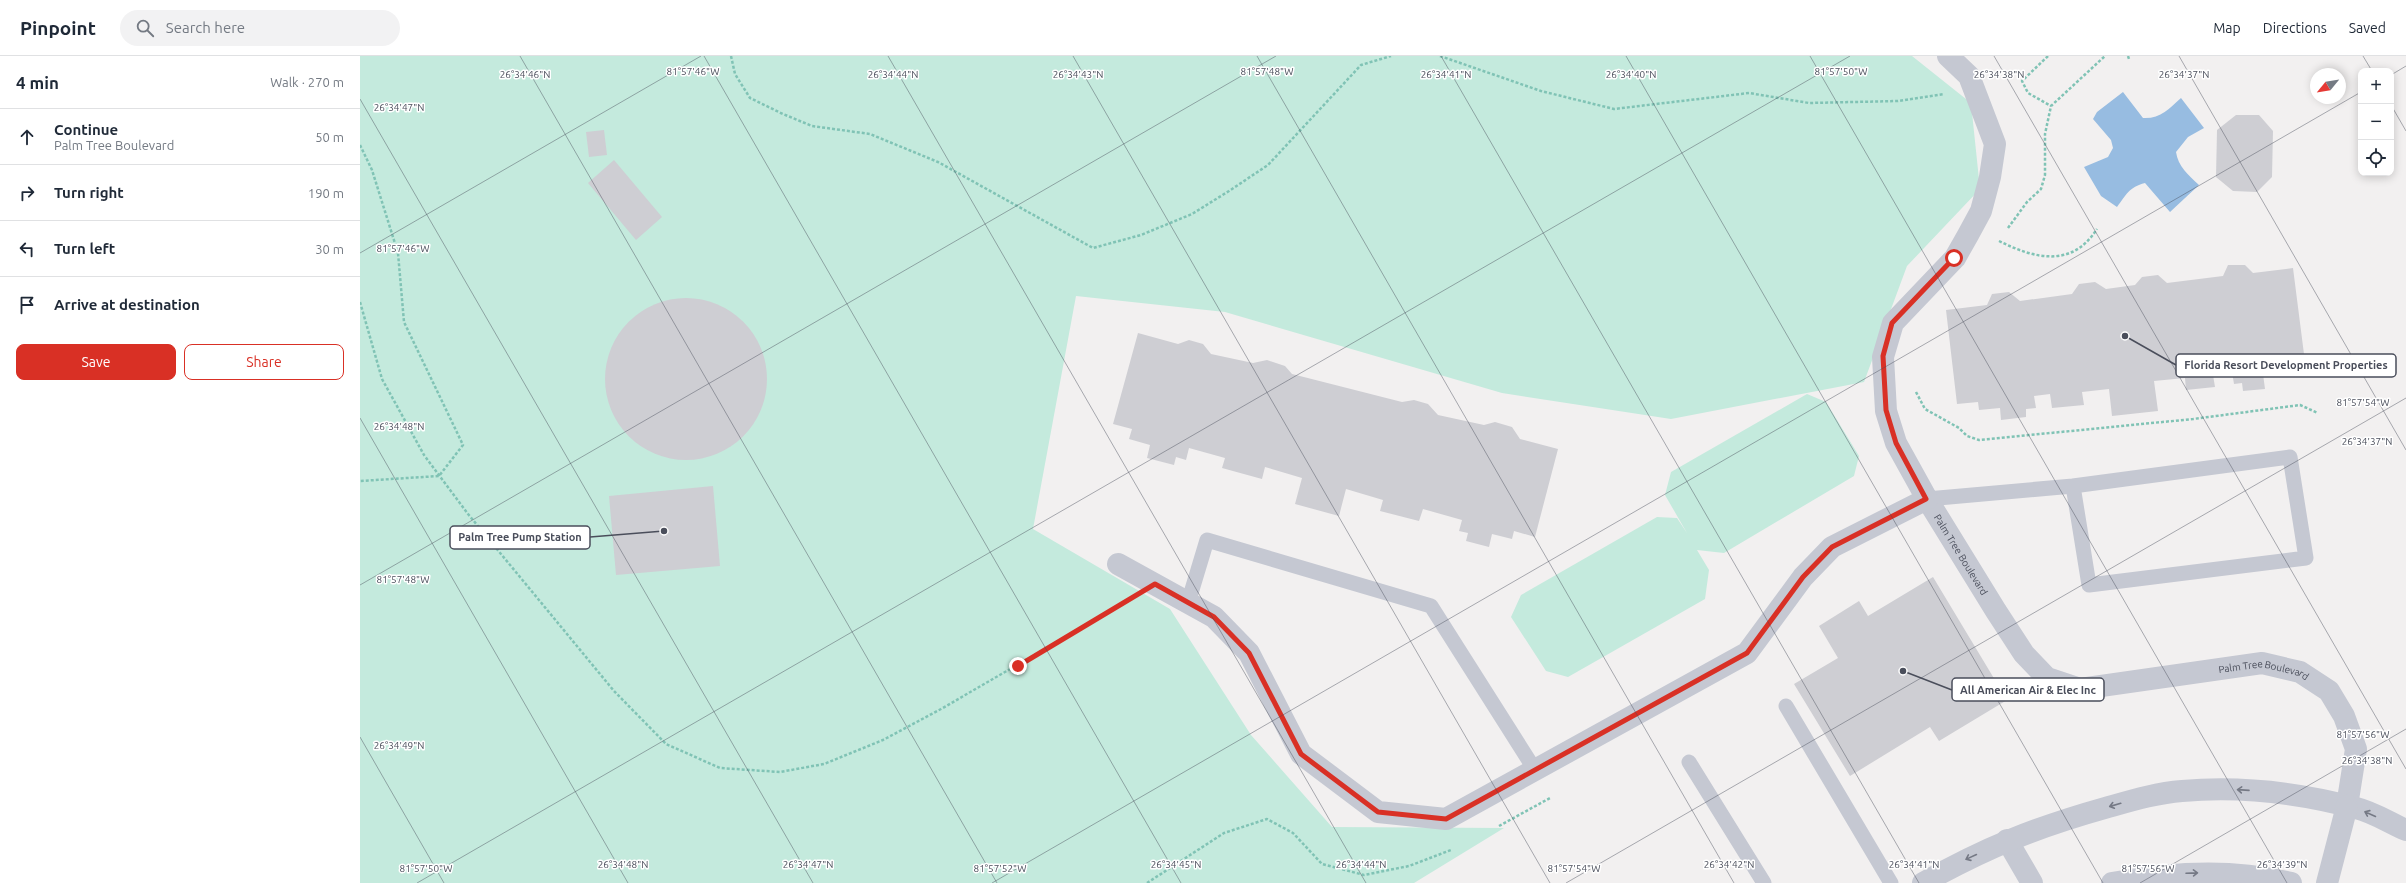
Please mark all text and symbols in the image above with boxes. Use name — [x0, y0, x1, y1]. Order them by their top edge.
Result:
search box — [120, 10, 400, 46]
text: Pinpoint — [20, 17, 96, 39]
icon: search — [134, 17, 156, 39]
text: Search here — [166, 19, 245, 36]
text: Map — [2213, 20, 2241, 36]
text: Directions — [2263, 20, 2327, 36]
text: Saved — [2349, 20, 2386, 36]
text: 81°57'46"W — [667, 66, 719, 77]
text: 81°57'48"W — [1241, 66, 1293, 77]
text: 81°57'50"W — [1815, 66, 1867, 77]
north arrow — [2310, 68, 2346, 104]
map controls — [2358, 68, 2394, 176]
button: + — [2358, 68, 2394, 104]
text: 26°34'46"N — [500, 69, 550, 80]
text: 26°34'44"N — [868, 69, 918, 80]
text: 26°34'43"N — [1053, 69, 1103, 80]
text: 26°34'41"N — [1421, 69, 1471, 80]
text: 26°34'40"N — [1606, 69, 1656, 80]
text: 26°34'38"N — [1974, 69, 2024, 80]
text: 26°34'37"N — [2159, 69, 2209, 80]
text: 4 min — [16, 73, 59, 92]
text: Walk · 270 m — [270, 75, 344, 89]
text: 26°34'47"N — [374, 102, 424, 113]
button: − — [2358, 104, 2394, 140]
text: Continue — [54, 121, 118, 138]
icon: ahead — [16, 126, 38, 148]
text: 50 m — [315, 130, 344, 144]
text: Palm Tree Boulevard — [54, 138, 174, 152]
button: locate — [2358, 140, 2394, 176]
icon: right — [16, 182, 38, 204]
text: Turn right — [54, 184, 124, 201]
text: 190 m — [308, 186, 344, 200]
icon: left — [16, 238, 38, 260]
text: Turn left — [54, 240, 115, 257]
text: 30 m — [315, 242, 344, 256]
text: 81°57'46"W — [377, 243, 429, 254]
route start — [1945, 249, 1963, 267]
icon: arrive — [16, 294, 38, 316]
text: Arrive at destination — [54, 296, 200, 313]
button: Save — [16, 344, 176, 380]
button: Share — [184, 344, 344, 380]
callout: Florida Resort Development Properties — [2176, 354, 2396, 377]
text: Florida Resort Development Properties — [2184, 359, 2388, 371]
text: 81°57'54"W — [2337, 397, 2389, 408]
text: 26°34'48"N — [374, 421, 424, 432]
text: 26°34'37"N — [2342, 436, 2392, 447]
street label: Palm Tree Boulevard — [1932, 512, 1990, 597]
callout: Palm Tree Pump Station — [450, 526, 590, 549]
text: Palm Tree Pump Station — [458, 531, 582, 543]
text: 81°57'48"W — [377, 574, 429, 585]
route end — [1009, 657, 1027, 675]
street label: Palm Tree Boulevard — [2218, 658, 2311, 682]
callout: All American Air & Elec Inc — [1952, 678, 2104, 701]
text: All American Air & Elec Inc — [1960, 684, 2097, 696]
text: 81°57'56"W — [2337, 729, 2389, 740]
text: 26°34'49"N — [374, 740, 424, 751]
text: 26°34'38"N — [2342, 755, 2392, 766]
one-way arrow — [2237, 786, 2250, 793]
one-way arrow — [2109, 802, 2122, 809]
one-way arrow — [2365, 810, 2377, 817]
one-way arrow — [1966, 854, 1978, 861]
text: 26°34'48"N — [598, 859, 648, 870]
text: 26°34'47"N — [783, 859, 833, 870]
text: 26°34'45"N — [1151, 859, 1201, 870]
text: 26°34'44"N — [1336, 859, 1386, 870]
text: 26°34'42"N — [1704, 859, 1754, 870]
text: 26°34'41"N — [1889, 859, 1939, 870]
text: 26°34'39"N — [2257, 859, 2307, 870]
text: 81°57'50"W — [400, 863, 452, 874]
text: 81°57'52"W — [974, 863, 1026, 874]
text: 81°57'54"W — [1548, 863, 1600, 874]
text: 81°57'56"W — [2122, 863, 2174, 874]
one-way arrow — [2185, 870, 2198, 877]

